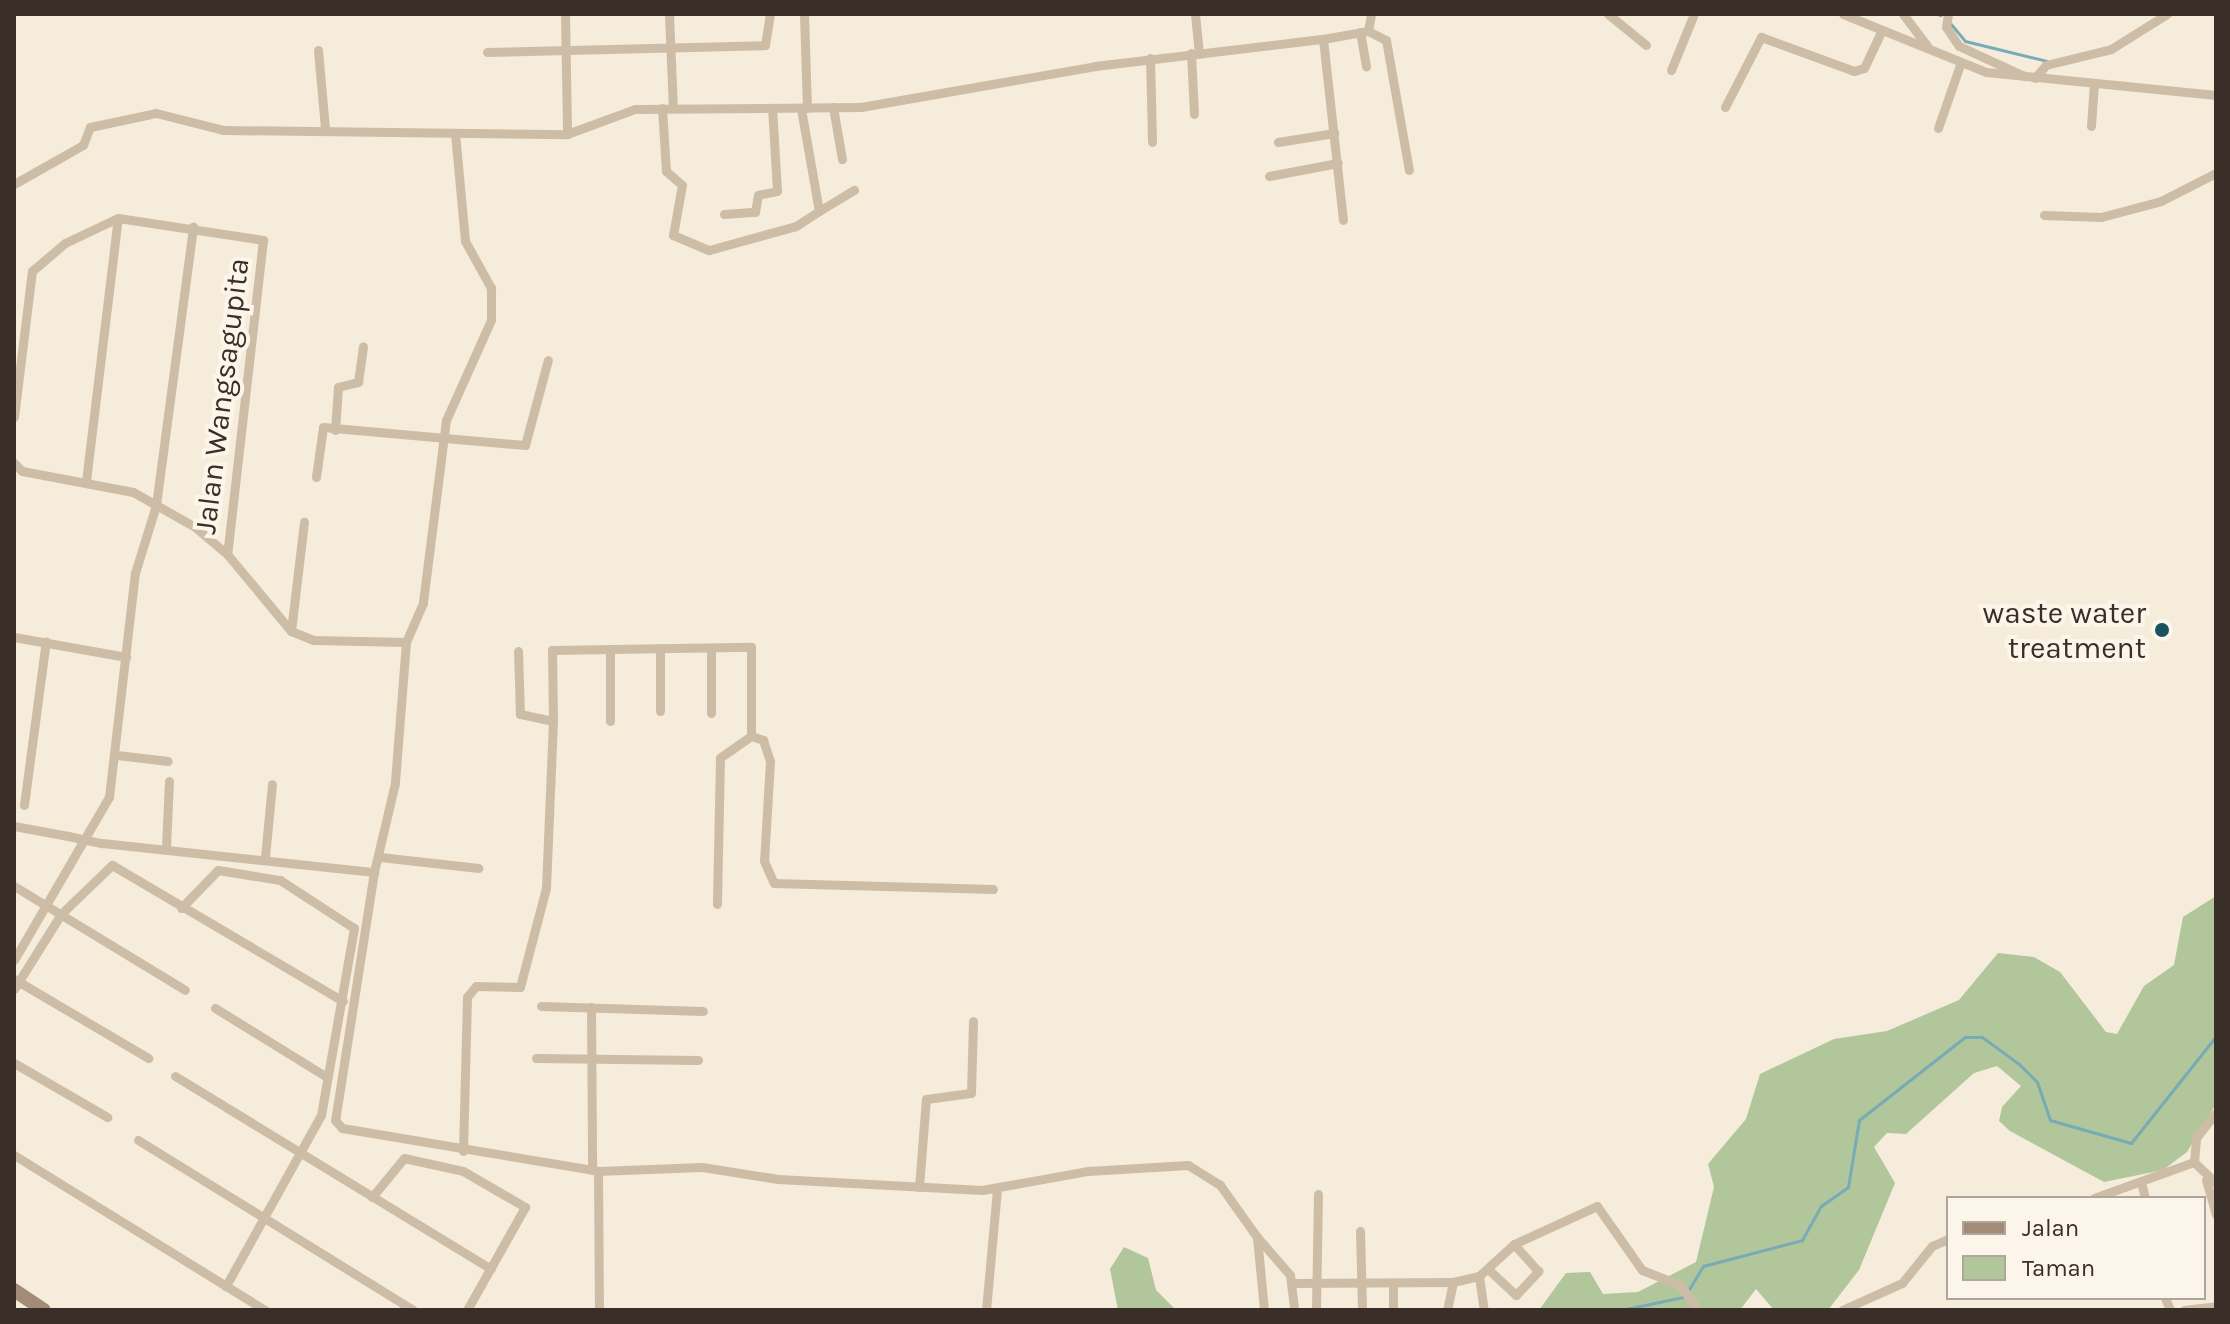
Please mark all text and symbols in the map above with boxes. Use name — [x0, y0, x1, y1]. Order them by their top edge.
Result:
street label: Jalan Wangsagupita — [187, 256, 257, 536]
place label: waste water treatment — [1982, 595, 2146, 666]
marker: waste water treatment — [2153, 621, 2171, 639]
legend — [1946, 1196, 2206, 1300]
text: Jalan — [2022, 1214, 2079, 1242]
text: Taman — [2022, 1254, 2095, 1282]

